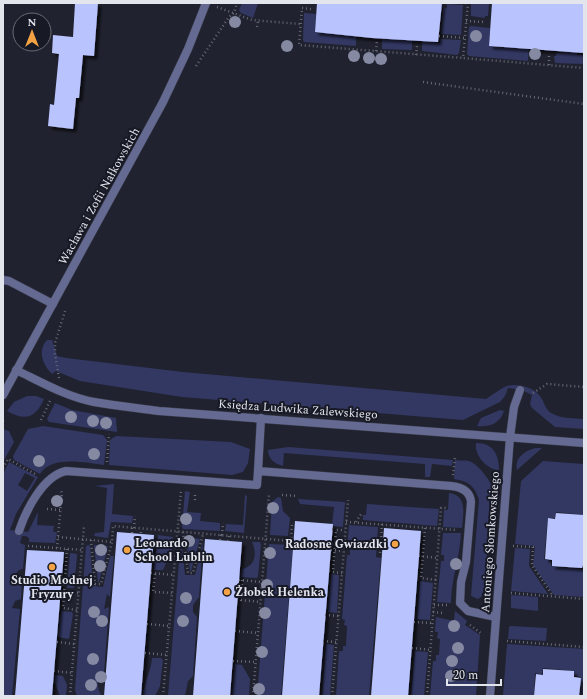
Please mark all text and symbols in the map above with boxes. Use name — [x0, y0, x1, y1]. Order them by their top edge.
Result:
north arrow — [12, 12, 52, 52]
text: N — [28, 14, 37, 31]
street label: Wacława i Zofii Nałkowskich — [54, 124, 145, 269]
street label: Księdza Ludwika Zalewskiego — [218, 394, 378, 425]
street label: Antoniego Słomkowskiego — [476, 471, 505, 613]
place label: Leonardo School Lublin — [135, 534, 213, 567]
place label: Radosne Gwiazdki — [285, 535, 387, 554]
marker: Radosne Gwiazdki — [390, 539, 400, 549]
marker: Leonardo School Lublin — [122, 545, 132, 555]
marker: Studio Modnej Fryzury — [47, 562, 57, 572]
place label: Studio Modnej Fryzury — [11, 571, 93, 604]
place label: Żłobek Helenka — [235, 583, 325, 602]
marker: Żłobek Helenka — [222, 587, 232, 597]
scale bar — [447, 661, 501, 687]
text: 20 m — [453, 666, 478, 685]

